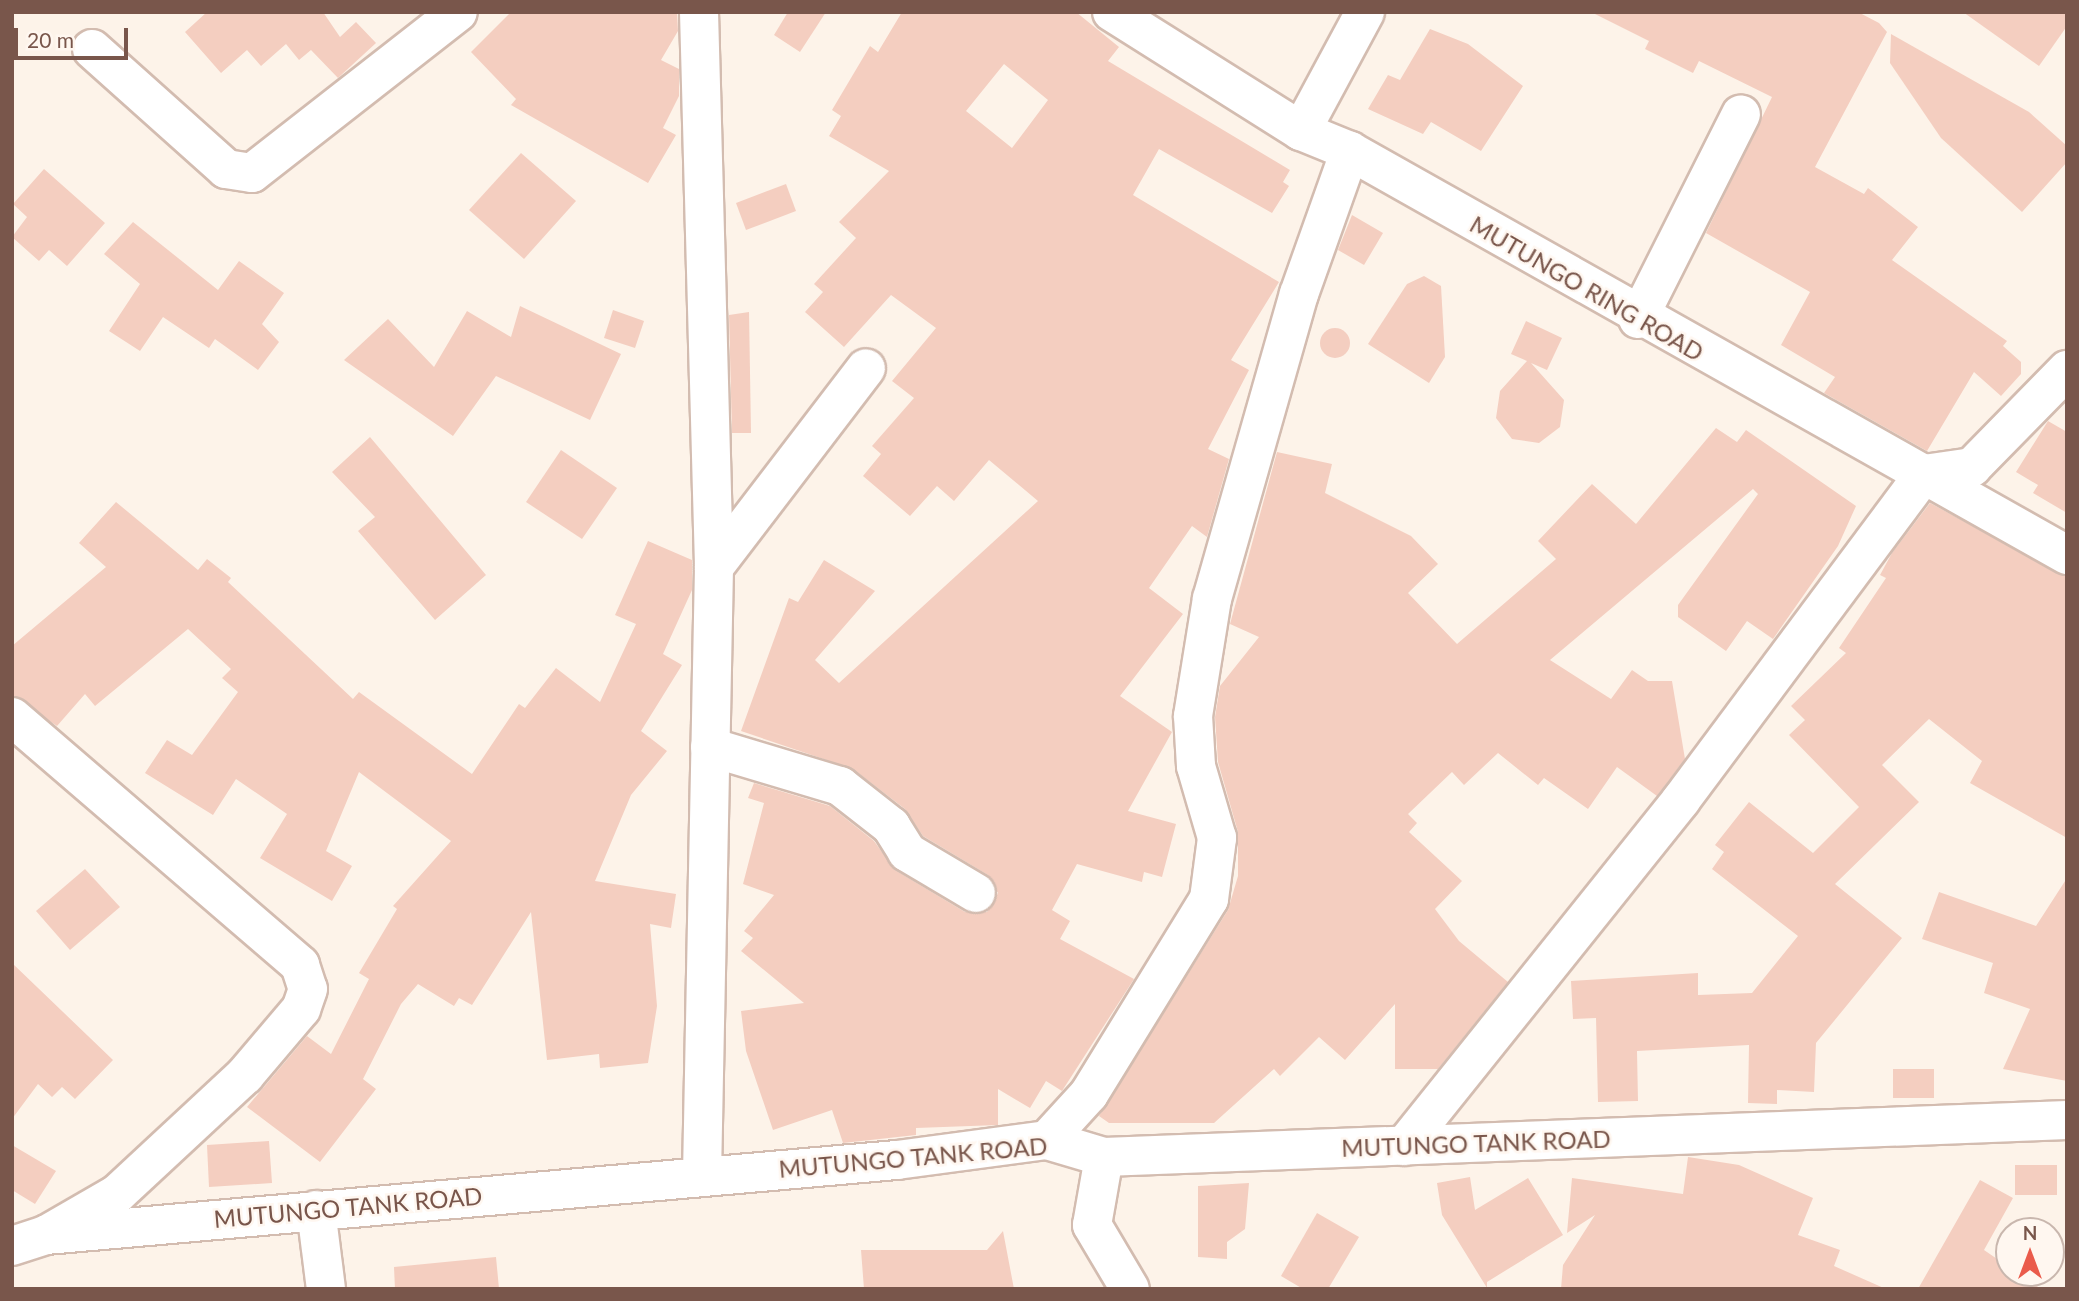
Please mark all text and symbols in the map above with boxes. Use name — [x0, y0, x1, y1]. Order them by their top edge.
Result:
scale bar — [18, 14, 131, 58]
text: 20 m — [27, 27, 74, 52]
street label: MUTUNGO RING ROAD — [1465, 209, 1709, 367]
street label: MUTUNGO TANK ROAD — [1340, 1124, 1612, 1162]
street label: MUTUNGO TANK ROAD — [777, 1131, 1049, 1183]
street label: MUTUNGO TANK ROAD — [212, 1181, 484, 1233]
north arrow — [1995, 1217, 2065, 1287]
text: N — [2023, 1221, 2037, 1244]

